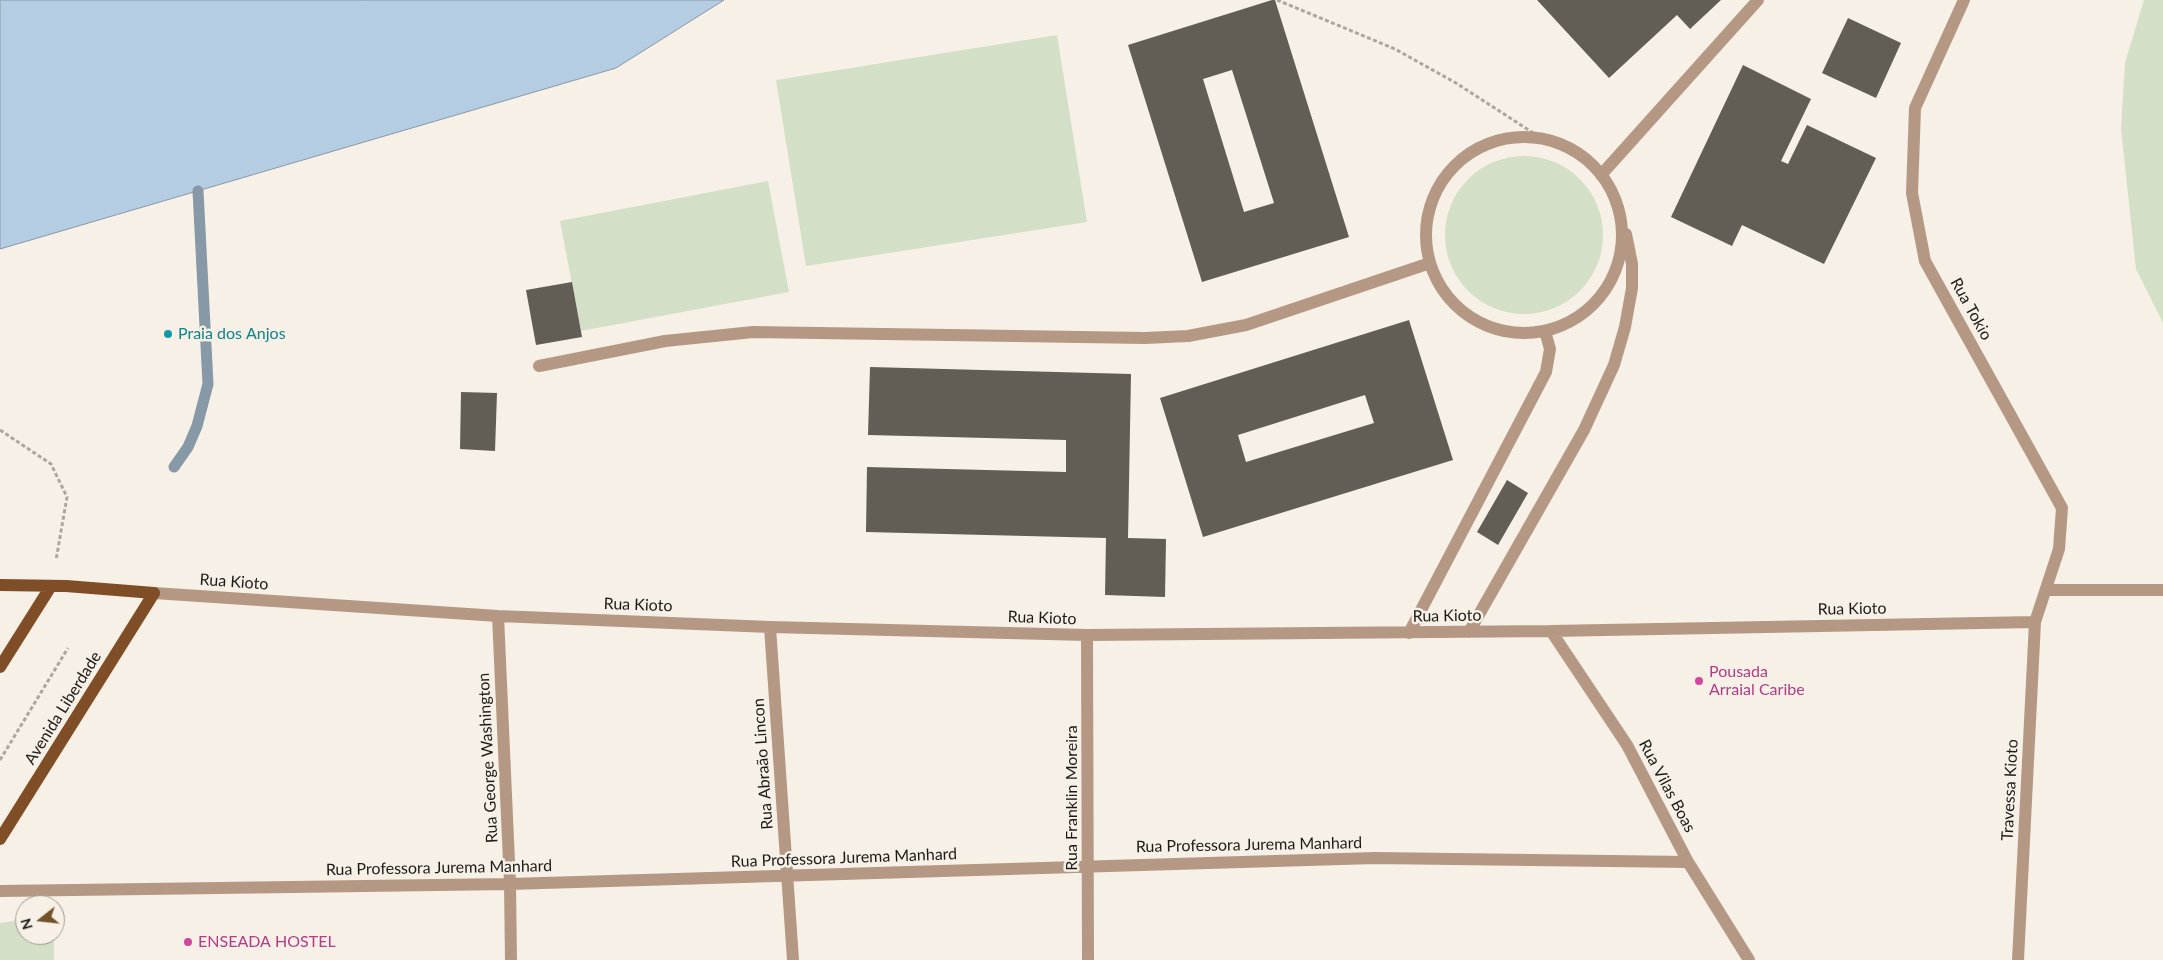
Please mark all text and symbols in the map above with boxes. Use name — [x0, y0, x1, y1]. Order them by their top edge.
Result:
street label: Rua Tokio — [1946, 274, 1996, 344]
place label: Praia dos Anjos — [178, 324, 286, 344]
marker: Praia dos Anjos — [162, 328, 174, 340]
street label: Rua Kioto — [199, 570, 269, 594]
street label: Rua Kioto — [603, 594, 673, 616]
street label: Rua Kioto — [1817, 599, 1887, 619]
street label: Rua Kioto — [1412, 606, 1482, 626]
street label: Rua Kioto — [1007, 607, 1077, 629]
street label: Avenida Liberdade — [20, 648, 106, 768]
place label: Pousada Arraial Caribe — [1709, 662, 1805, 700]
street label: Rua George Washington — [474, 672, 502, 844]
marker: Pousada Arraial Caribe — [1693, 675, 1705, 687]
street label: Rua Abraão Lincon — [749, 698, 777, 830]
street label: Rua Franklin Moreira — [1062, 725, 1082, 871]
street label: Rua Vilas Boas — [1635, 736, 1699, 836]
street label: Travessa Kioto — [1998, 739, 2022, 841]
street label: Rua Professora Jurema Manhard — [1136, 833, 1362, 857]
street label: Rua Professora Jurema Manhard — [731, 844, 957, 872]
street label: Rua Professora Jurema Manhard — [326, 856, 552, 880]
north arrow — [15, 895, 65, 945]
text: N — [16, 916, 36, 932]
place label: ENSEADA HOSTEL — [198, 932, 336, 952]
marker: ENSEADA HOSTEL — [182, 936, 194, 948]

